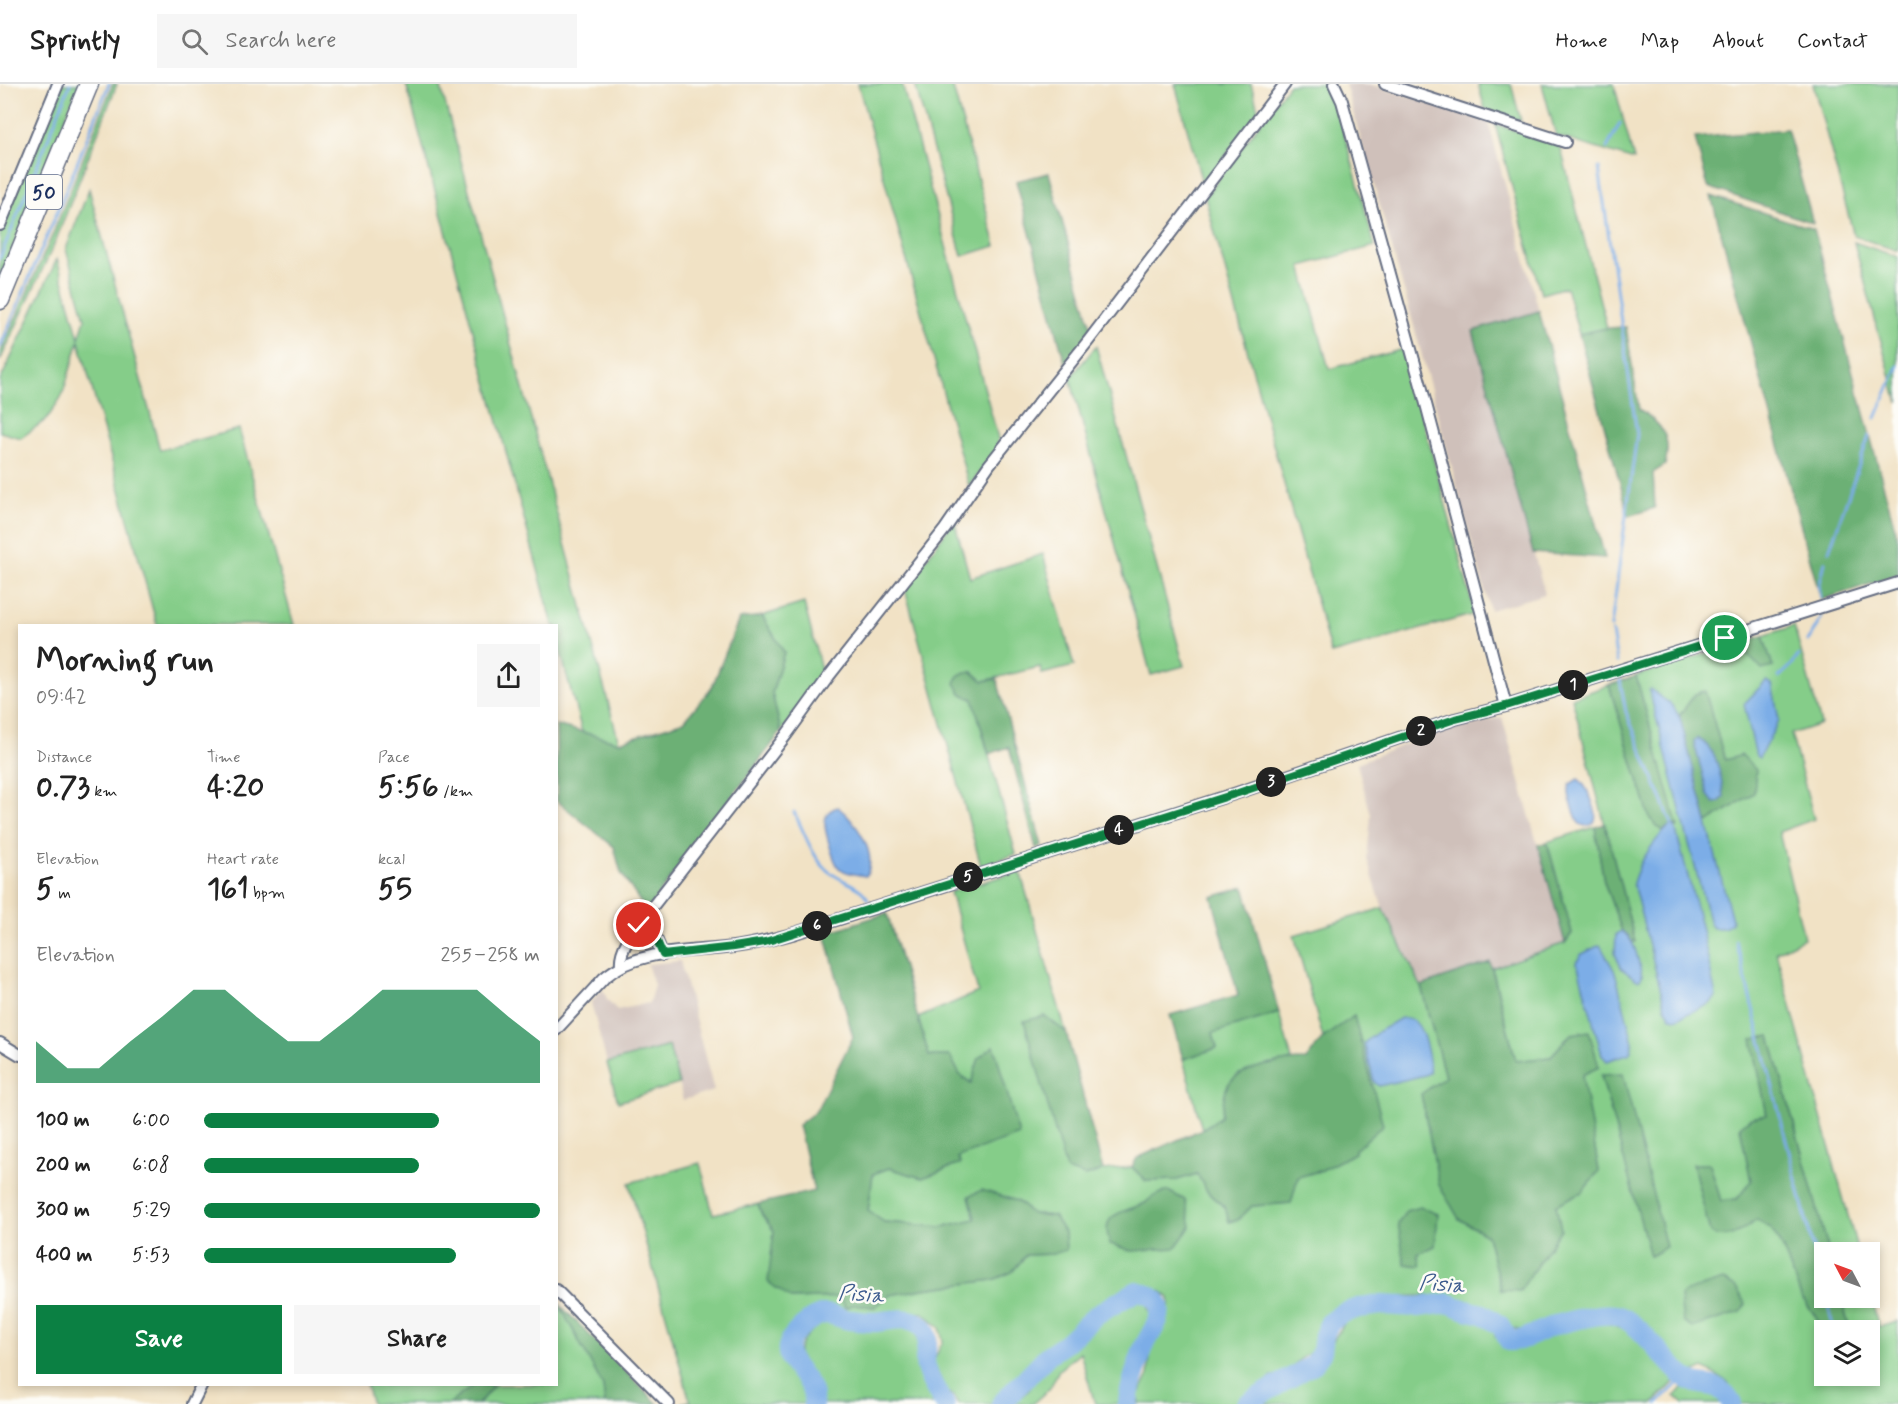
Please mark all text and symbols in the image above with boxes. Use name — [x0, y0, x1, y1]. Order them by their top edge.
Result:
search box — [157, 14, 577, 68]
text: Sprintly — [30, 23, 121, 60]
icon: search — [178, 25, 211, 58]
text: Search here — [226, 27, 336, 55]
text: Home — [1556, 27, 1608, 55]
text: Map — [1641, 27, 1679, 55]
text: About — [1712, 27, 1764, 55]
text: Contact — [1797, 27, 1868, 55]
road number: 50 — [26, 175, 62, 209]
pin — [1699, 612, 1750, 663]
icon: arrive — [1708, 621, 1741, 654]
text: Morning run — [36, 639, 214, 683]
button: share — [477, 644, 540, 707]
pin: 1 — [1558, 670, 1588, 700]
text: 1 — [1569, 674, 1577, 695]
text: 09:42 — [36, 684, 87, 711]
pin: 2 — [1406, 716, 1436, 746]
text: 2 — [1417, 720, 1425, 741]
text: Distance — [36, 747, 92, 768]
text: Time — [207, 747, 241, 768]
text: Pace — [378, 747, 410, 768]
pin: 3 — [1256, 767, 1286, 797]
text: 0.73 — [36, 768, 90, 807]
text: 4:20 — [207, 768, 264, 807]
text: 5:56 — [378, 768, 439, 807]
text: 3 — [1267, 771, 1275, 792]
text: km — [90, 781, 118, 802]
text: /km — [439, 781, 473, 802]
pin: 4 — [1104, 815, 1134, 845]
text: 4 — [1114, 819, 1124, 840]
text: Elevation — [36, 849, 99, 870]
text: Heart rate — [207, 849, 279, 870]
text: kcal — [378, 849, 405, 870]
pin: 5 — [953, 862, 983, 892]
text: 5 — [963, 866, 973, 887]
text: 5 — [36, 870, 54, 909]
text: 161 — [207, 870, 249, 909]
text: 55 — [378, 870, 412, 909]
text: m — [54, 883, 71, 904]
text: bpm — [249, 883, 285, 904]
pin — [613, 899, 664, 950]
icon: check — [622, 908, 655, 941]
pin: 6 — [802, 911, 832, 941]
text: 6 — [813, 915, 821, 936]
text: Elevation — [36, 942, 115, 969]
text: 255–258 m — [440, 942, 540, 969]
text: 100 m — [36, 1107, 90, 1134]
text: 6:00 — [132, 1107, 170, 1134]
text: 200 m — [36, 1152, 91, 1179]
text: 6:08 — [132, 1152, 170, 1179]
text: 300 m — [36, 1197, 90, 1224]
text: 5:29 — [132, 1197, 171, 1224]
text: 400 m — [36, 1242, 92, 1269]
text: 5:53 — [132, 1242, 170, 1269]
north arrow — [1814, 1242, 1880, 1308]
map controls — [1814, 1242, 1880, 1386]
water label: Pisia — [1418, 1269, 1467, 1301]
water label: Pisia — [837, 1279, 885, 1311]
button: Save — [36, 1305, 282, 1374]
button: Share — [294, 1305, 540, 1374]
button: layers — [1814, 1320, 1880, 1386]

